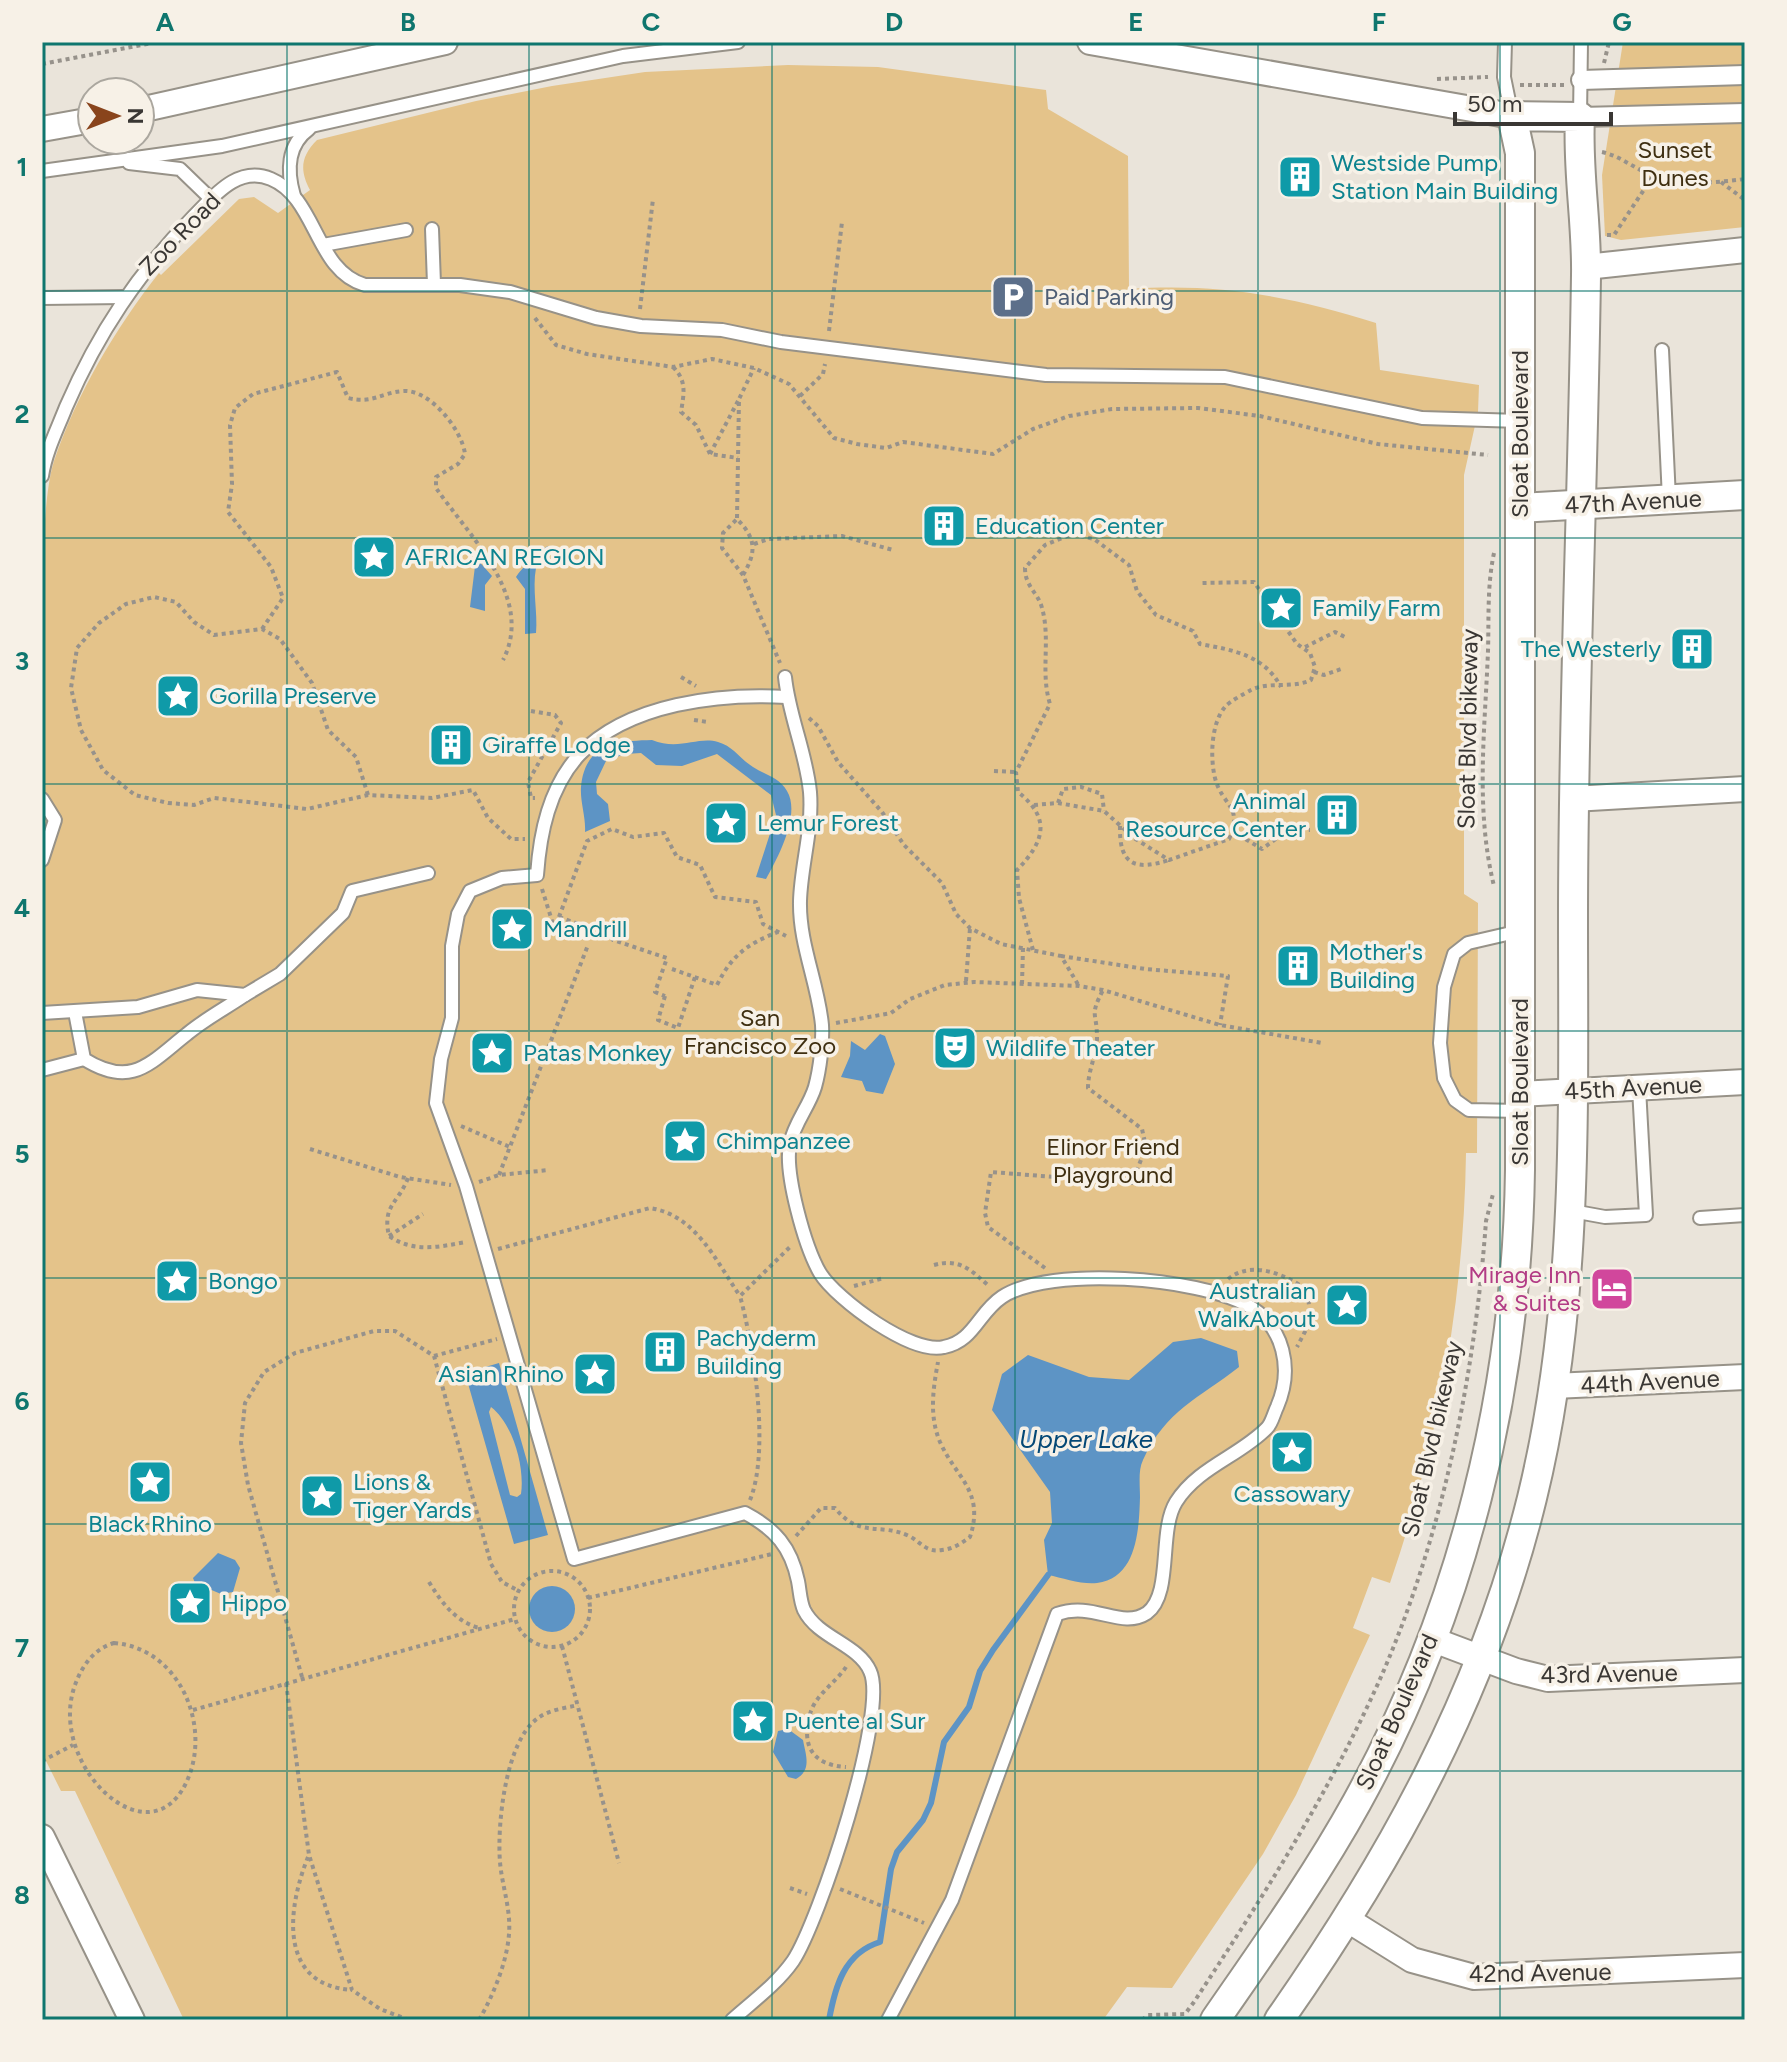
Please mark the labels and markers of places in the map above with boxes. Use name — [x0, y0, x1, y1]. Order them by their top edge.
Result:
place label: Westside Pump Station Main Building — [1331, 148, 1558, 205]
building icon: Westside Pump Station Main Building — [1276, 153, 1324, 201]
parking icon: Paid Parking — [989, 273, 1037, 321]
place label: Paid Parking — [1044, 282, 1174, 311]
building icon: Education Center — [920, 502, 968, 550]
place label: Education Center — [975, 511, 1164, 540]
place icon: AFRICAN REGION — [350, 533, 398, 581]
place label: AFRICAN REGION — [405, 542, 605, 571]
place icon: Family Farm — [1257, 584, 1305, 632]
place label: Family Farm — [1312, 593, 1441, 622]
building icon: The Westerly — [1668, 625, 1716, 673]
place label: The Westerly — [1521, 634, 1661, 663]
place icon: Gorilla Preserve — [154, 672, 202, 720]
place label: Gorilla Preserve — [209, 681, 376, 710]
building icon: Giraffe Lodge — [427, 721, 475, 769]
place label: Giraffe Lodge — [482, 730, 630, 759]
place label: Animal Resource Center — [1125, 786, 1306, 843]
building icon: Animal Resource Center — [1313, 791, 1361, 839]
place icon: Lemur Forest — [702, 799, 750, 847]
place label: Lemur Forest — [757, 808, 899, 837]
place icon: Mandrill — [488, 905, 536, 953]
place label: Mandrill — [543, 914, 627, 943]
place label: Mother's Building — [1329, 937, 1423, 994]
building icon: Mother's Building — [1274, 942, 1322, 990]
theatre icon: Wildlife Theater — [931, 1024, 979, 1072]
place icon: Patas Monkey — [468, 1029, 516, 1077]
place label: Wildlife Theater — [986, 1033, 1155, 1062]
place label: Patas Monkey — [523, 1038, 672, 1067]
place icon: Chimpanzee — [661, 1117, 709, 1165]
place label: Chimpanzee — [716, 1126, 851, 1155]
place icon: Bongo — [153, 1257, 201, 1305]
place label: Mirage Inn & Suites — [1468, 1260, 1581, 1317]
hotel icon: Mirage Inn & Suites — [1588, 1265, 1636, 1313]
place label: Bongo — [208, 1266, 278, 1295]
place label: Australian WalkAbout — [1198, 1276, 1316, 1333]
place icon: Australian WalkAbout — [1323, 1281, 1371, 1329]
place label: Pachyderm Building — [696, 1323, 816, 1380]
building icon: Pachyderm Building — [641, 1328, 689, 1376]
place icon: Asian Rhino — [571, 1350, 619, 1398]
place label: Asian Rhino — [438, 1359, 564, 1388]
place icon: Cassowary — [1268, 1428, 1316, 1476]
place icon: Black Rhino — [126, 1458, 174, 1506]
place label: Lions & Tiger Yards — [353, 1467, 472, 1524]
place icon: Lions & Tiger Yards — [298, 1472, 346, 1520]
place label: Cassowary — [1233, 1479, 1351, 1508]
place label: Black Rhino — [88, 1509, 212, 1538]
place icon: Hippo — [166, 1579, 214, 1627]
place label: Hippo — [221, 1588, 287, 1617]
place icon: Puente al Sur — [729, 1697, 777, 1745]
place label: Puente al Sur — [784, 1706, 925, 1735]

